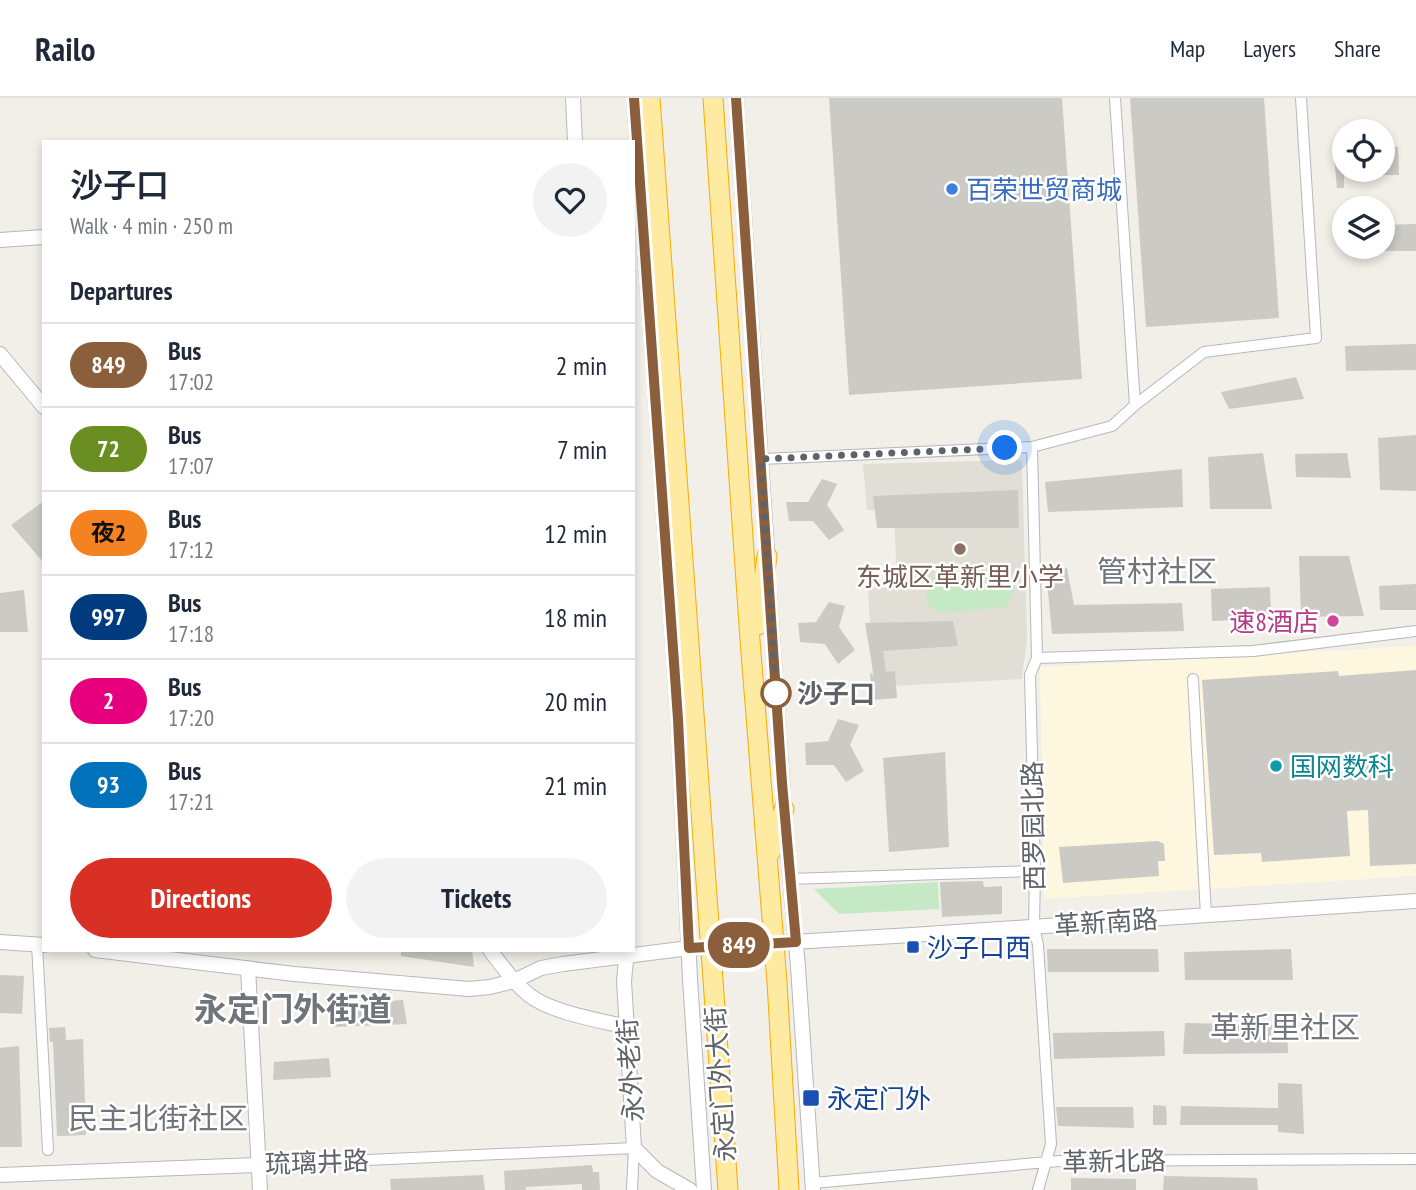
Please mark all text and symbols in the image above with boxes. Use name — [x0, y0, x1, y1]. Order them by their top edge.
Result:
text: Railo — [35, 27, 95, 70]
text: Map — [1170, 33, 1205, 64]
text: Layers — [1243, 33, 1296, 64]
text: Share — [1334, 33, 1381, 64]
map controls — [1332, 119, 1395, 259]
button: locate — [1332, 119, 1395, 182]
text: 沙子口 — [70, 163, 169, 206]
button: heart — [533, 163, 607, 237]
place label: 百荣世贸商城 — [966, 173, 1122, 206]
marker: 百荣世贸商城 — [944, 181, 960, 197]
button: layers — [1332, 196, 1395, 259]
text: Walk · 4 min · 250 m — [70, 211, 233, 240]
text: Departures — [70, 274, 173, 307]
text: Bus — [168, 334, 201, 367]
text: 849 — [91, 349, 126, 380]
text: 2 min — [556, 349, 607, 382]
text: 17:02 — [168, 367, 214, 396]
text: Bus — [168, 418, 201, 451]
your location — [987, 430, 1022, 465]
text: 72 — [97, 433, 120, 464]
text: 7 min — [557, 433, 607, 466]
text: 17:07 — [168, 451, 214, 480]
text: Bus — [168, 502, 201, 535]
text: 夜2 — [91, 517, 126, 548]
text: 12 min — [544, 517, 607, 550]
text: 17:12 — [168, 535, 214, 564]
marker: 东城区革新里小学 — [952, 541, 968, 557]
district label: 管村社区 — [1097, 551, 1217, 590]
place label: 东城区革新里小学 — [856, 560, 1064, 593]
text: Bus — [168, 586, 201, 619]
text: 997 — [91, 601, 126, 632]
text: 18 min — [544, 601, 607, 634]
place label: 速8酒店 — [1229, 605, 1319, 638]
marker: 速8酒店 — [1325, 613, 1341, 629]
text: 17:18 — [168, 619, 214, 648]
text: Bus — [168, 670, 201, 703]
place label: 沙子口 — [797, 677, 875, 710]
marker: 沙子口 — [761, 678, 791, 708]
text: 2 — [103, 685, 114, 716]
text: 20 min — [544, 685, 607, 718]
text: 17:20 — [168, 703, 214, 732]
place label: 国网数科 — [1290, 750, 1394, 783]
text: Bus — [168, 754, 201, 787]
marker: 国网数科 — [1268, 758, 1284, 774]
street label: 西罗园北路 — [1015, 761, 1051, 891]
text: 93 — [97, 769, 120, 800]
text: 21 min — [544, 769, 607, 802]
text: 17:21 — [168, 787, 214, 816]
button: Directions — [70, 858, 332, 938]
button: Tickets — [346, 858, 607, 938]
street label: 革新南路 — [1053, 902, 1159, 942]
line badge: 849 — [699, 922, 779, 968]
text: 849 — [722, 929, 756, 960]
place label: 沙子口西 — [927, 931, 1031, 964]
marker: 沙子口西 — [905, 939, 921, 955]
district label: 永定门外街道 — [194, 987, 392, 1030]
street label: 永定门外大街 — [698, 1005, 742, 1163]
district label: 革新里社区 — [1210, 1007, 1360, 1046]
street label: 永外老街 — [610, 1017, 650, 1123]
place label: 永定门外 — [827, 1082, 931, 1115]
marker: 永定门外 — [801, 1088, 821, 1108]
district label: 民主北街社区 — [68, 1098, 248, 1137]
street label: 琉璃井路 — [264, 1144, 370, 1180]
street label: 革新北路 — [1062, 1144, 1166, 1178]

